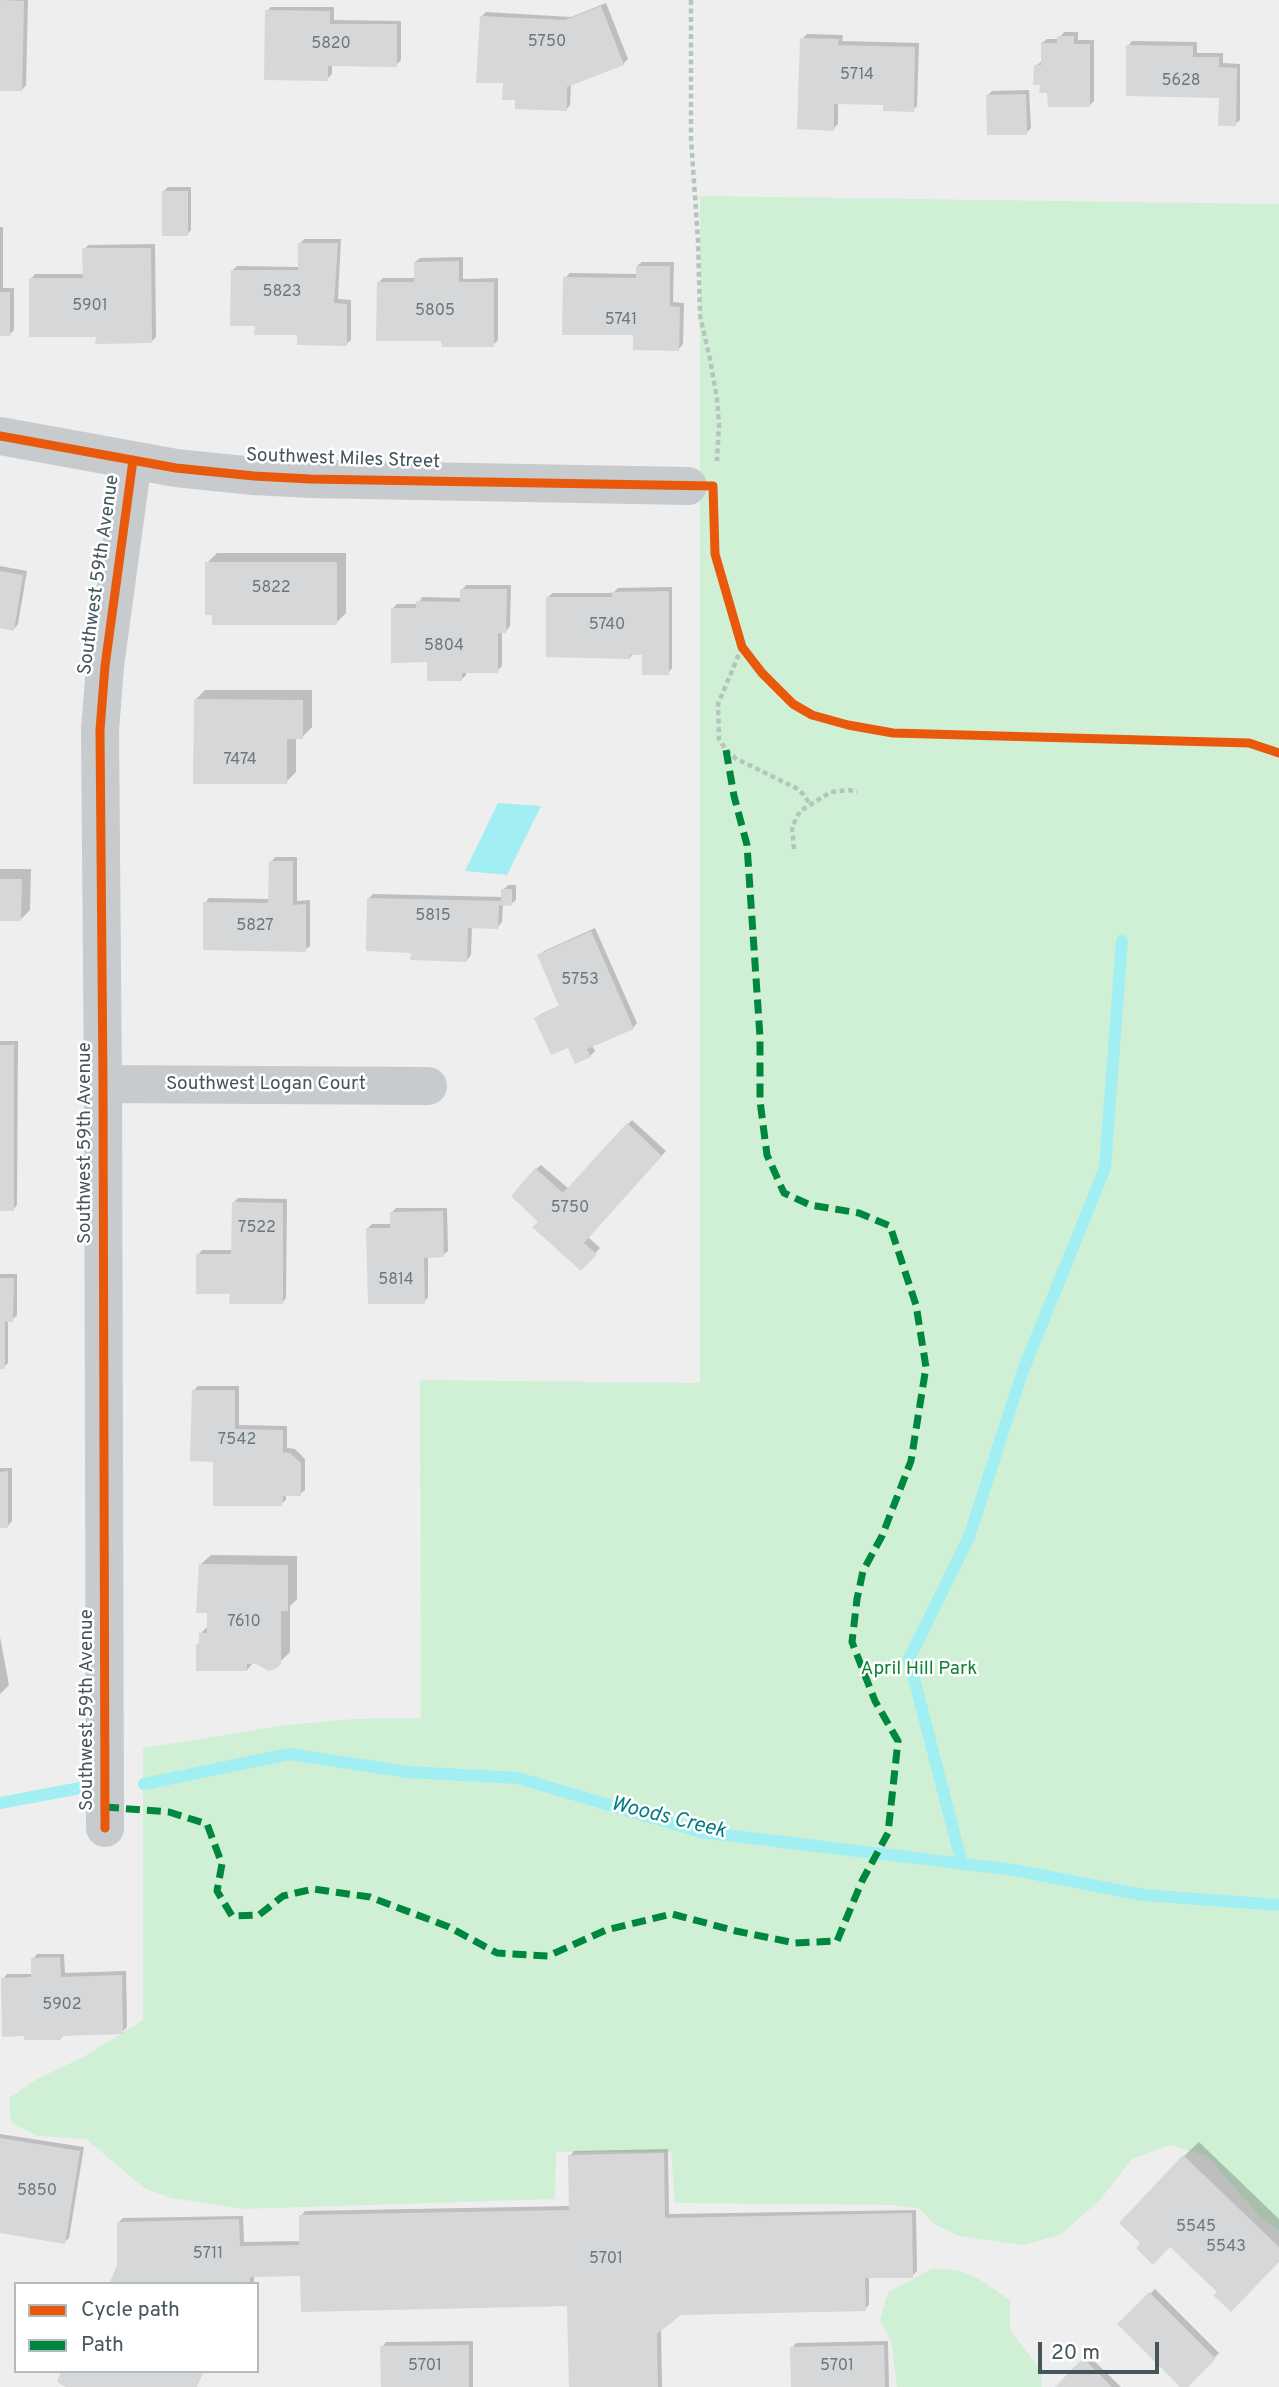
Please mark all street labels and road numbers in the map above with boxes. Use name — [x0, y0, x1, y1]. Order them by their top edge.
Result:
street label: Southwest Miles Street — [246, 445, 440, 475]
street label: Southwest 59th Avenue — [75, 473, 125, 677]
street label: Southwest 59th Avenue — [75, 1042, 97, 1244]
street label: Southwest Logan Court — [166, 1074, 366, 1096]
street label: Southwest 59th Avenue — [77, 1609, 99, 1811]

